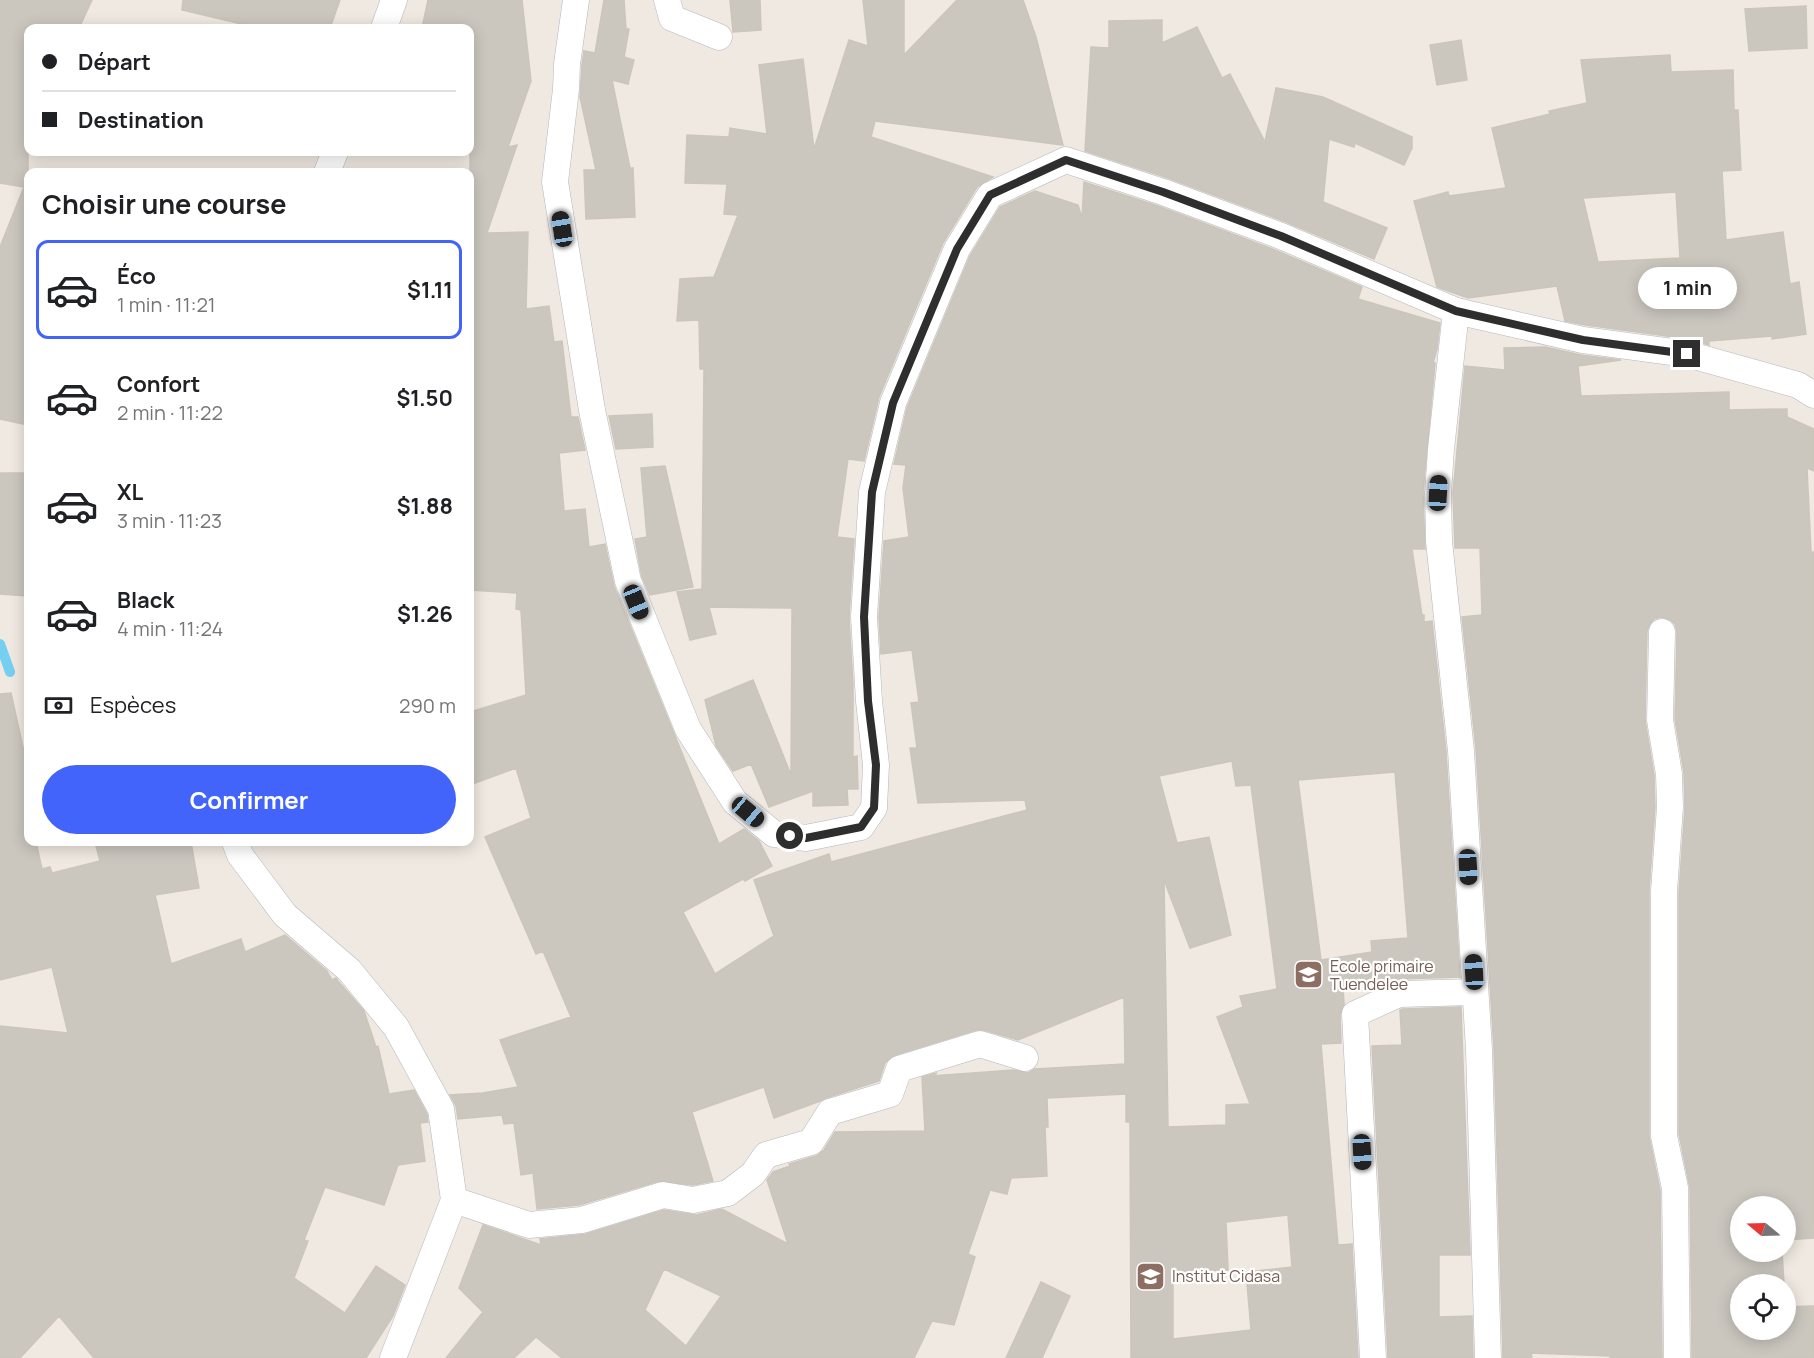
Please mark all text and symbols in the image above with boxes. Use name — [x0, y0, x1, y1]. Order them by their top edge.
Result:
text: Départ — [78, 47, 151, 77]
text: Destination — [78, 105, 204, 135]
text: Choisir une course — [42, 185, 286, 222]
car — [550, 210, 574, 248]
text: Éco — [117, 261, 156, 291]
icon: car — [45, 263, 99, 317]
callout: 1 min — [1638, 267, 1736, 309]
text: 1 min — [1663, 274, 1712, 301]
text: $1.11 — [407, 275, 453, 305]
text: 1 min · 11:21 — [117, 291, 216, 318]
route end — [1673, 340, 1700, 367]
text: Confort — [117, 369, 200, 399]
icon: car — [45, 371, 99, 425]
text: $1.50 — [396, 383, 453, 413]
text: 2 min · 11:22 — [117, 399, 223, 426]
car — [1428, 475, 1448, 511]
text: XL — [117, 477, 143, 507]
icon: car — [45, 479, 99, 533]
text: $1.88 — [397, 491, 453, 521]
text: 3 min · 11:23 — [117, 507, 222, 534]
car — [621, 582, 651, 622]
text: Black — [117, 585, 174, 615]
icon: car — [45, 587, 99, 641]
text: $1.26 — [397, 599, 453, 629]
text: 4 min · 11:24 — [117, 615, 223, 642]
icon: cash — [42, 689, 75, 722]
text: Espèces — [90, 690, 176, 720]
text: 290 m — [399, 692, 456, 719]
button: Confirmer — [42, 765, 456, 834]
car — [728, 794, 768, 830]
route start — [776, 822, 803, 849]
car — [1458, 849, 1478, 885]
car — [1464, 954, 1484, 990]
place label: Ecole primaire Tuendelee — [1330, 955, 1434, 995]
school or university icon: Ecole primaire Tuendelee — [1293, 959, 1325, 991]
car — [1352, 1134, 1372, 1170]
north arrow — [1730, 1196, 1796, 1262]
map controls — [1730, 1196, 1796, 1340]
school or university icon: Institut Cidasa — [1135, 1260, 1167, 1292]
place label: Institut Cidasa — [1172, 1265, 1280, 1287]
button: locate — [1730, 1274, 1796, 1340]

